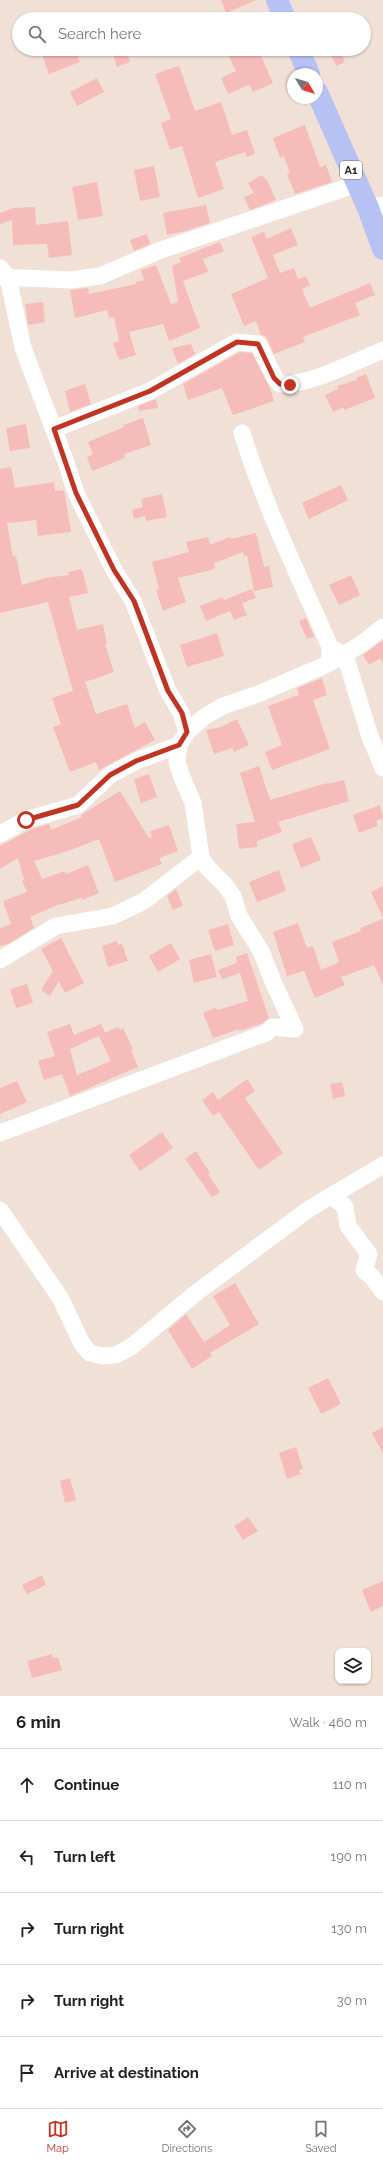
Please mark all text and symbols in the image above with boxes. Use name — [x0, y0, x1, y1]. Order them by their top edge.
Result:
search box — [12, 12, 371, 56]
icon: search — [26, 23, 48, 45]
text: Search here — [58, 25, 141, 43]
north arrow — [287, 68, 323, 104]
road number: A1 — [340, 161, 362, 179]
route end — [281, 376, 299, 394]
route start — [17, 811, 35, 829]
map controls — [335, 1648, 371, 1684]
button: layers — [335, 1648, 371, 1684]
text: 6 min — [16, 1712, 61, 1732]
text: Walk · 460 m — [289, 1715, 367, 1730]
icon: ahead — [16, 1774, 38, 1796]
text: Continue — [54, 1776, 119, 1794]
text: 110 m — [333, 1777, 367, 1792]
icon: left — [16, 1846, 38, 1868]
text: Turn left — [54, 1848, 115, 1866]
text: 190 m — [331, 1849, 367, 1864]
icon: right — [16, 1918, 38, 1940]
text: Turn right — [54, 1920, 124, 1938]
text: 130 m — [331, 1921, 367, 1936]
icon: right — [16, 1990, 38, 2012]
text: Turn right — [54, 1992, 124, 2010]
text: 30 m — [337, 1993, 367, 2008]
icon: arrive — [16, 2062, 38, 2084]
text: Arrive at destination — [54, 2064, 199, 2082]
tab: Map — [46, 2118, 69, 2155]
tab: Directions — [162, 2118, 212, 2155]
tab: Saved — [305, 2118, 337, 2155]

